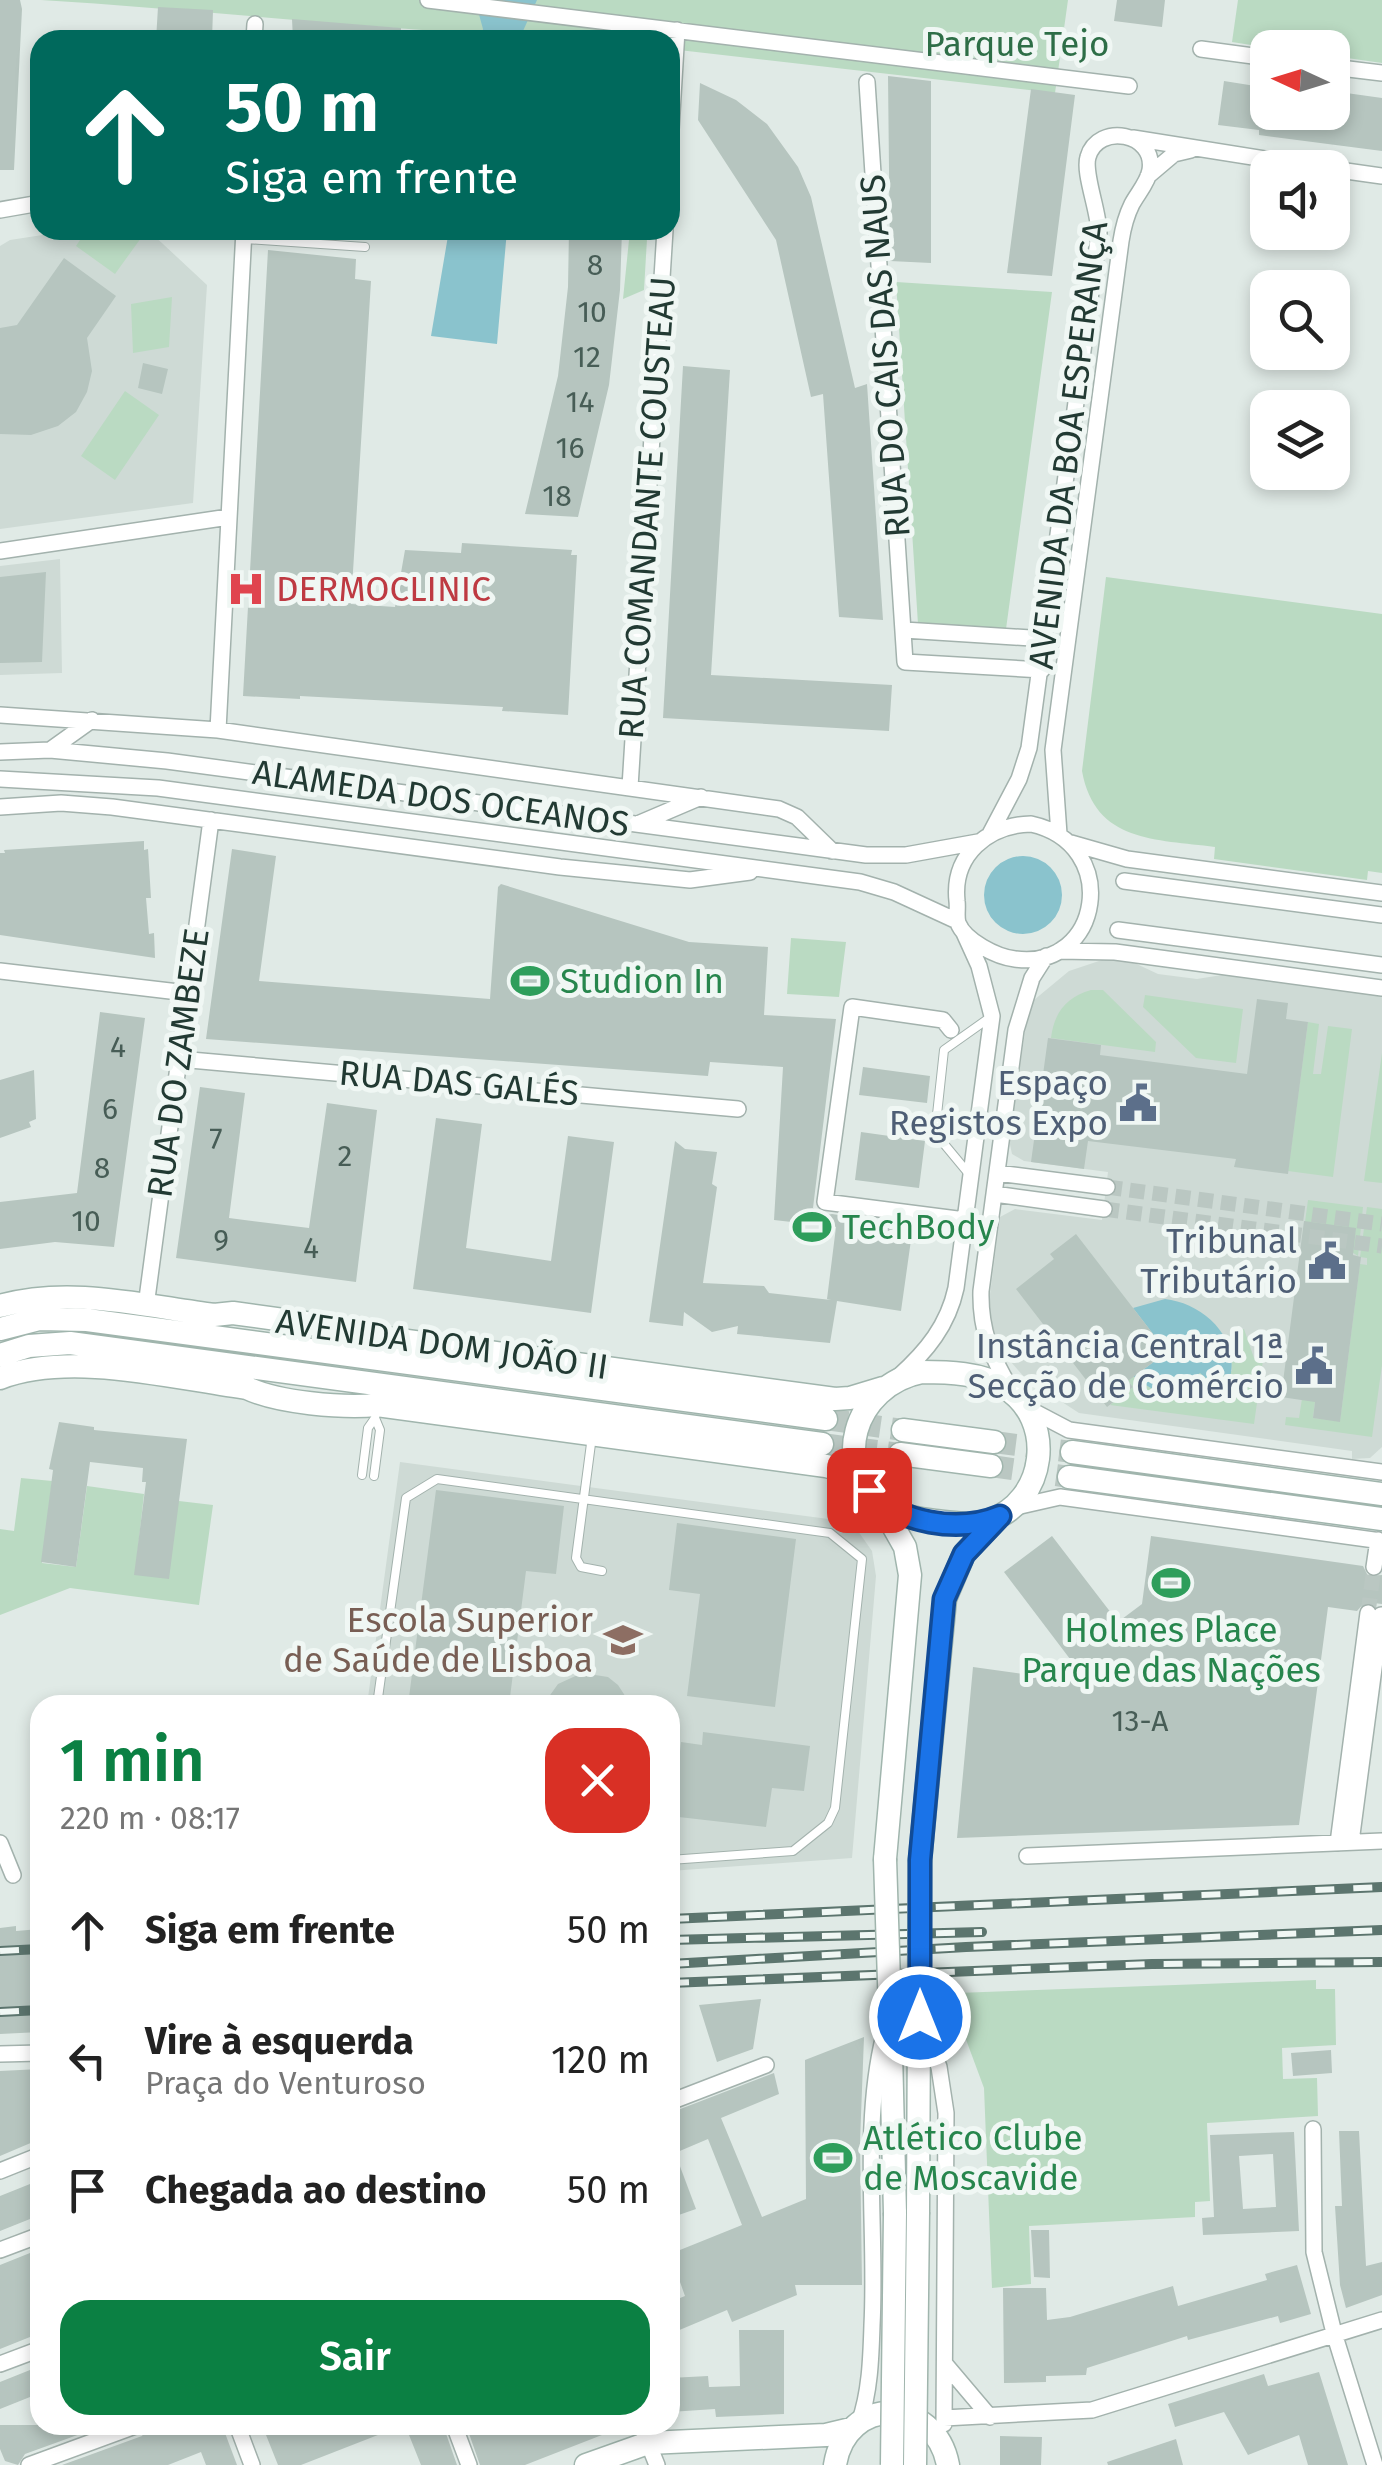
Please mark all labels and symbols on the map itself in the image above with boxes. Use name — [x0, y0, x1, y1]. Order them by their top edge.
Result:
park label: Parque Tejo — [924, 23, 1110, 65]
north arrow — [1250, 30, 1350, 130]
street label: RUA DO CAIS DAS NAUS — [851, 173, 919, 539]
street label: AVENIDA DA BOA ESPERANÇA — [1020, 219, 1117, 671]
house number: 8 — [587, 247, 603, 283]
street label: RUA COMANDANTE COUSTEAU — [610, 275, 684, 741]
house number: 10 — [577, 294, 607, 330]
house number: 12 — [573, 339, 601, 375]
house number: 14 — [566, 384, 595, 420]
house number: 16 — [556, 430, 584, 466]
house number: 18 — [542, 478, 572, 514]
hospital icon: DERMOCLINIC — [225, 568, 267, 610]
place label: DERMOCLINIC — [276, 568, 491, 610]
street label: ALAMEDA DOS OCEANOS — [250, 751, 632, 845]
street label: RUA DO ZAMBEZE — [138, 926, 218, 1200]
sports icon: Studion In — [509, 960, 551, 1002]
place label: Studion In — [560, 960, 724, 1002]
house number: 4 — [110, 1029, 126, 1065]
street label: RUA DAS GALÉS — [337, 1052, 581, 1114]
place label: Espaço Registos Expo — [889, 1062, 1108, 1144]
public building icon: Espaço Registos Expo — [1117, 1082, 1159, 1124]
house number: 6 — [102, 1091, 118, 1127]
house number: 7 — [209, 1121, 223, 1157]
house number: 2 — [338, 1138, 352, 1174]
house number: 8 — [94, 1150, 110, 1186]
house number: 10 — [71, 1203, 101, 1239]
sports icon: TechBody — [791, 1206, 833, 1248]
place label: TechBody — [842, 1206, 994, 1248]
place label: Tribunal Tributário — [1140, 1220, 1297, 1302]
house number: 9 — [213, 1222, 229, 1258]
house number: 4 — [303, 1230, 319, 1266]
public building icon: Tribunal Tributário — [1306, 1240, 1348, 1282]
street label: AVENIDA DOM JOÃO II — [273, 1300, 611, 1388]
place label: Instância Central 1ª Secção de Comércio — [967, 1325, 1284, 1407]
public building icon: Instância Central 1ª Secção de Comércio — [1293, 1345, 1335, 1387]
pin — [827, 1448, 912, 1533]
sports icon: Holmes Place Parque das Nações — [1150, 1562, 1192, 1604]
place label: Escola Superior de Saúde de Lisboa — [283, 1599, 593, 1681]
place label: Holmes Place Parque das Nações — [1021, 1609, 1321, 1691]
school or university icon: Escola Superior de Saúde de Lisboa — [602, 1619, 644, 1661]
house number: 13-A — [1112, 1703, 1169, 1739]
position arrow — [868, 1965, 972, 2069]
place label: Atlético Clube de Moscavide — [863, 2117, 1083, 2199]
sports icon: Atlético Clube de Moscavide — [812, 2137, 854, 2179]

